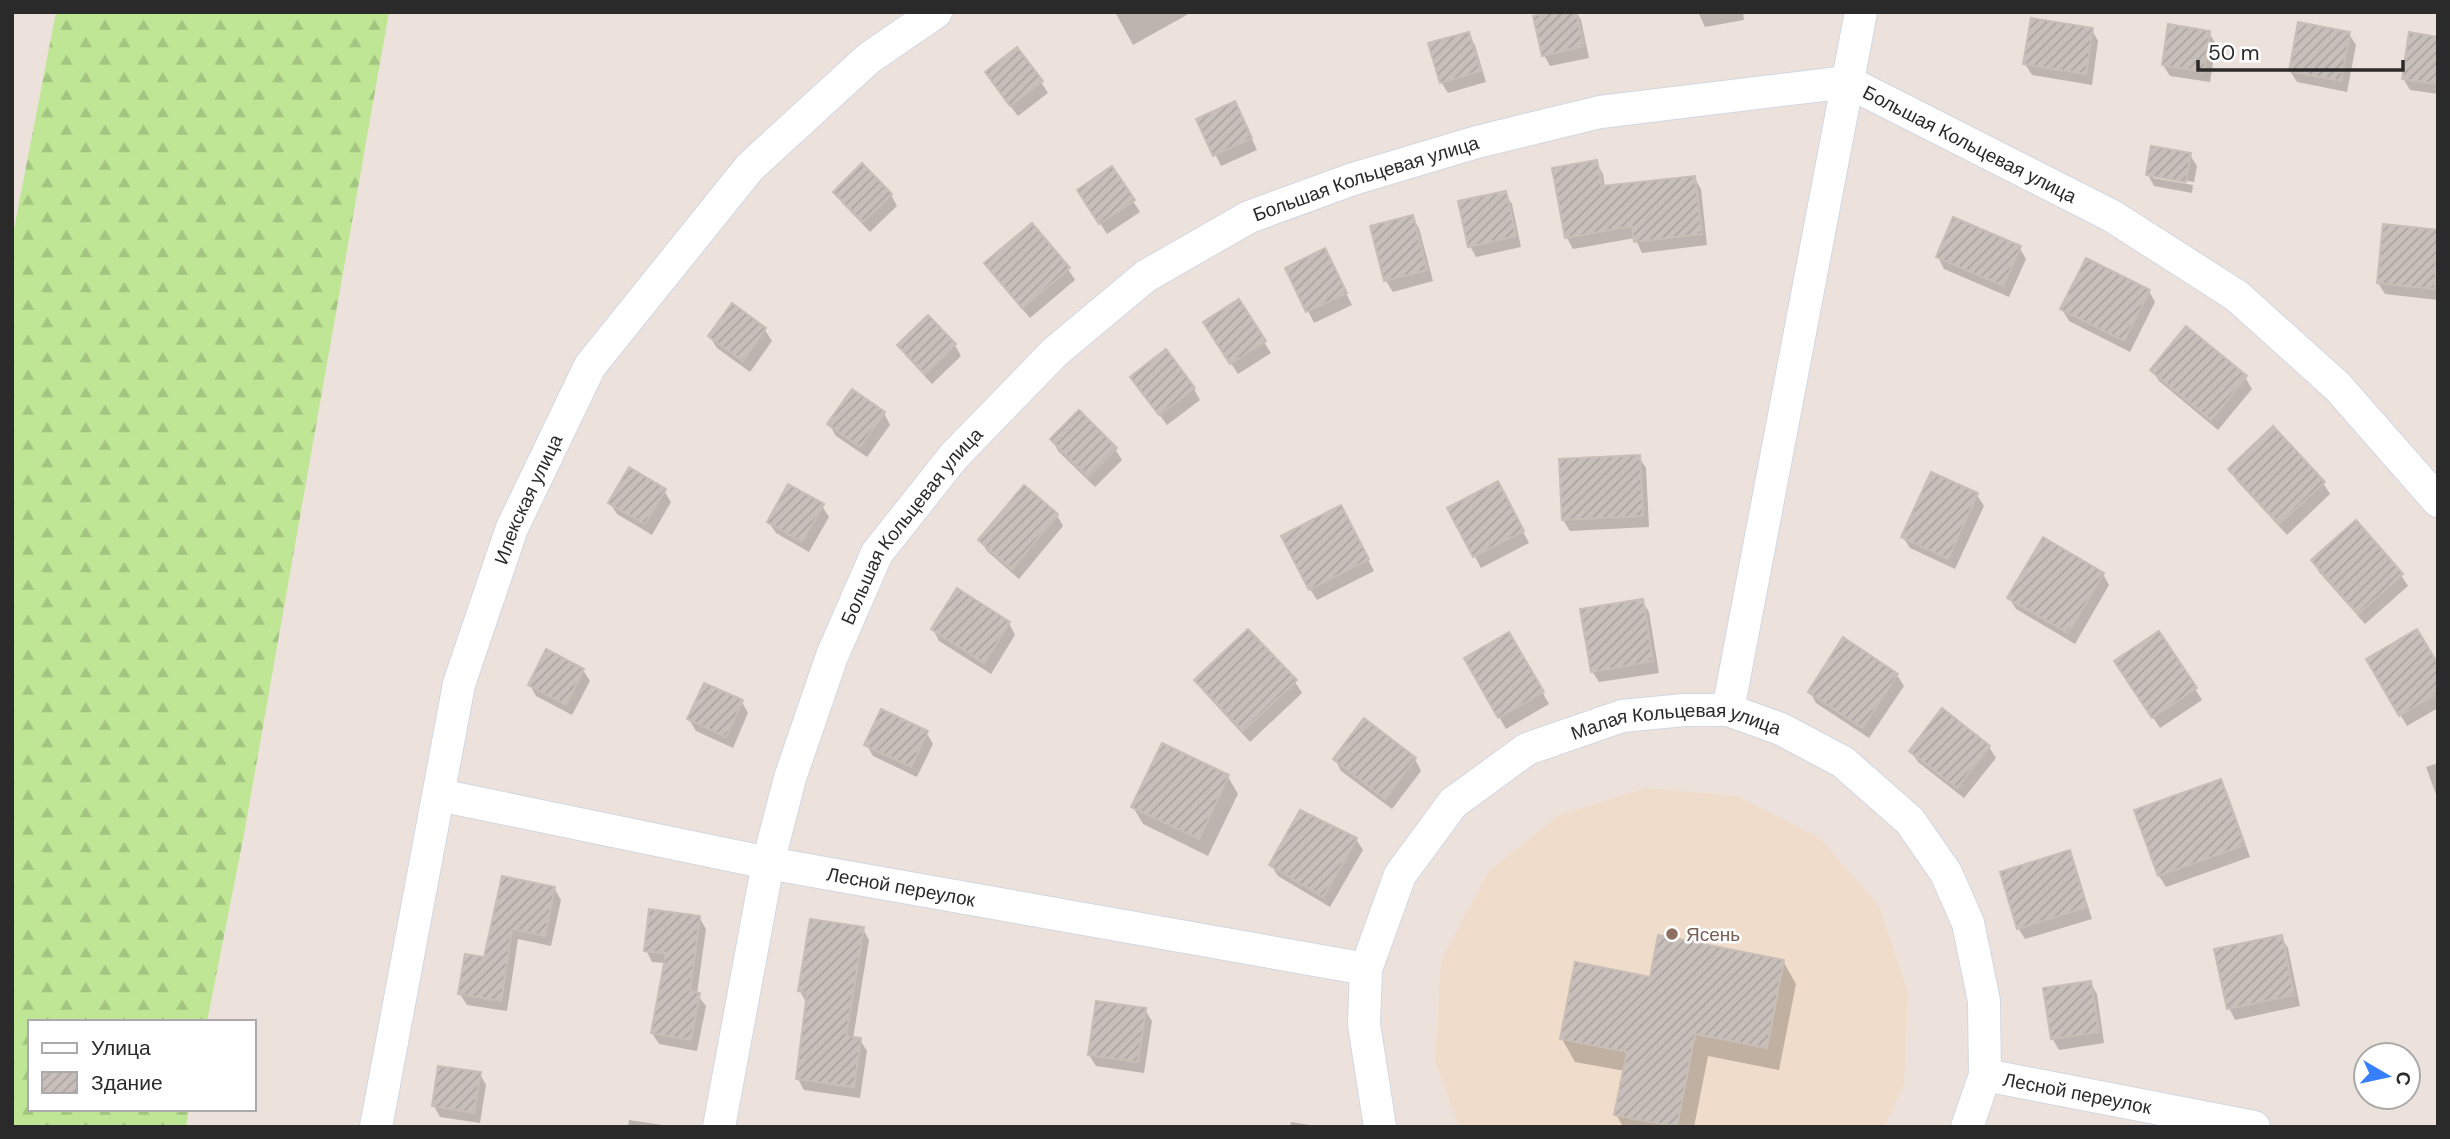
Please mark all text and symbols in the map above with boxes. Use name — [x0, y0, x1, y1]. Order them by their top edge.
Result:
scale bar — [2198, 28, 2403, 72]
text: 50 m — [2208, 39, 2259, 67]
street label: Большая Кольцевая улица — [1859, 79, 2081, 209]
street label: Большая Кольцевая улица — [1249, 130, 1482, 227]
street label: Большая Кольцевая улица — [835, 421, 988, 629]
street label: Илекская улица — [488, 430, 568, 568]
street label: Малая Кольцевая улица — [1567, 697, 1785, 745]
street label: Лесной переулок — [825, 861, 978, 912]
place label: Ясень — [1686, 922, 1740, 947]
marker: Ясень — [1664, 926, 1680, 942]
legend — [28, 1020, 256, 1111]
text: Улица — [91, 1034, 151, 1062]
north arrow — [2352, 1041, 2422, 1111]
street label: Лесной переулок — [2001, 1066, 2154, 1120]
text: Здание — [91, 1069, 163, 1097]
text: С — [2390, 1070, 2417, 1088]

